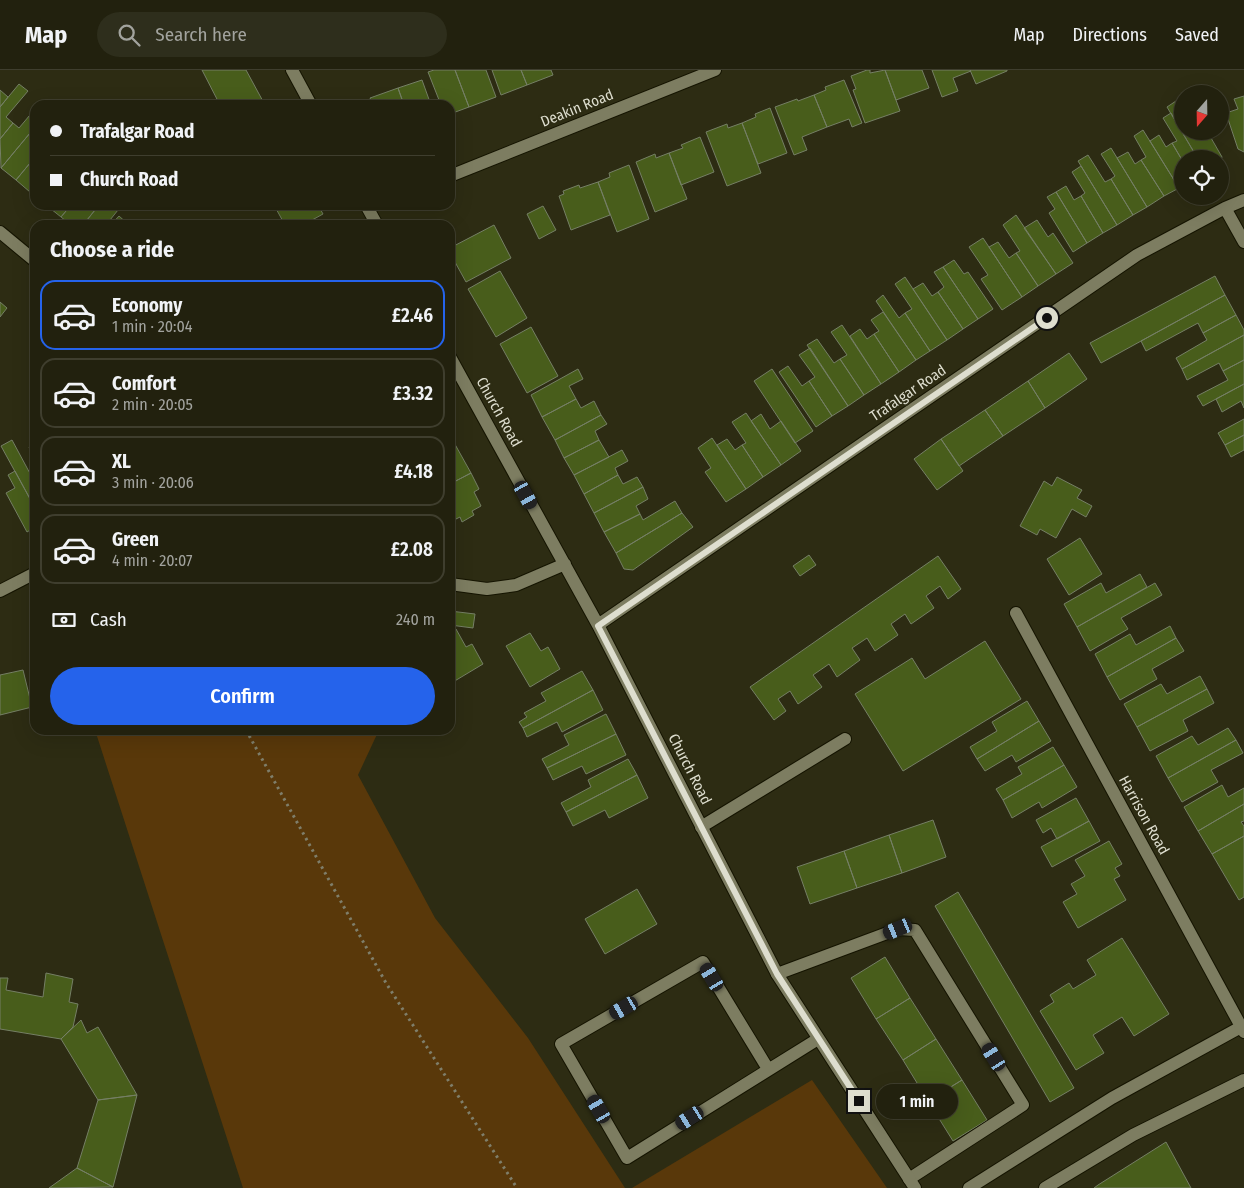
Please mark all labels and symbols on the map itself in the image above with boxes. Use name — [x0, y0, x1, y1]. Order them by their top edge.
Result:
street label: Deakin Road — [538, 85, 616, 131]
north arrow — [1174, 85, 1229, 140]
route start — [1036, 307, 1058, 329]
street label: Trafalgar Road — [866, 361, 950, 425]
street label: Church Road — [472, 374, 526, 450]
car — [512, 478, 539, 512]
street label: Church Road — [665, 731, 715, 807]
street label: Harrison Road — [1115, 772, 1173, 858]
car — [881, 916, 914, 942]
car — [697, 960, 726, 994]
car — [607, 994, 640, 1022]
car — [979, 1040, 1008, 1074]
callout: 1 min — [876, 1084, 959, 1118]
route end — [848, 1090, 870, 1112]
car — [585, 1092, 612, 1126]
car — [673, 1104, 706, 1132]

